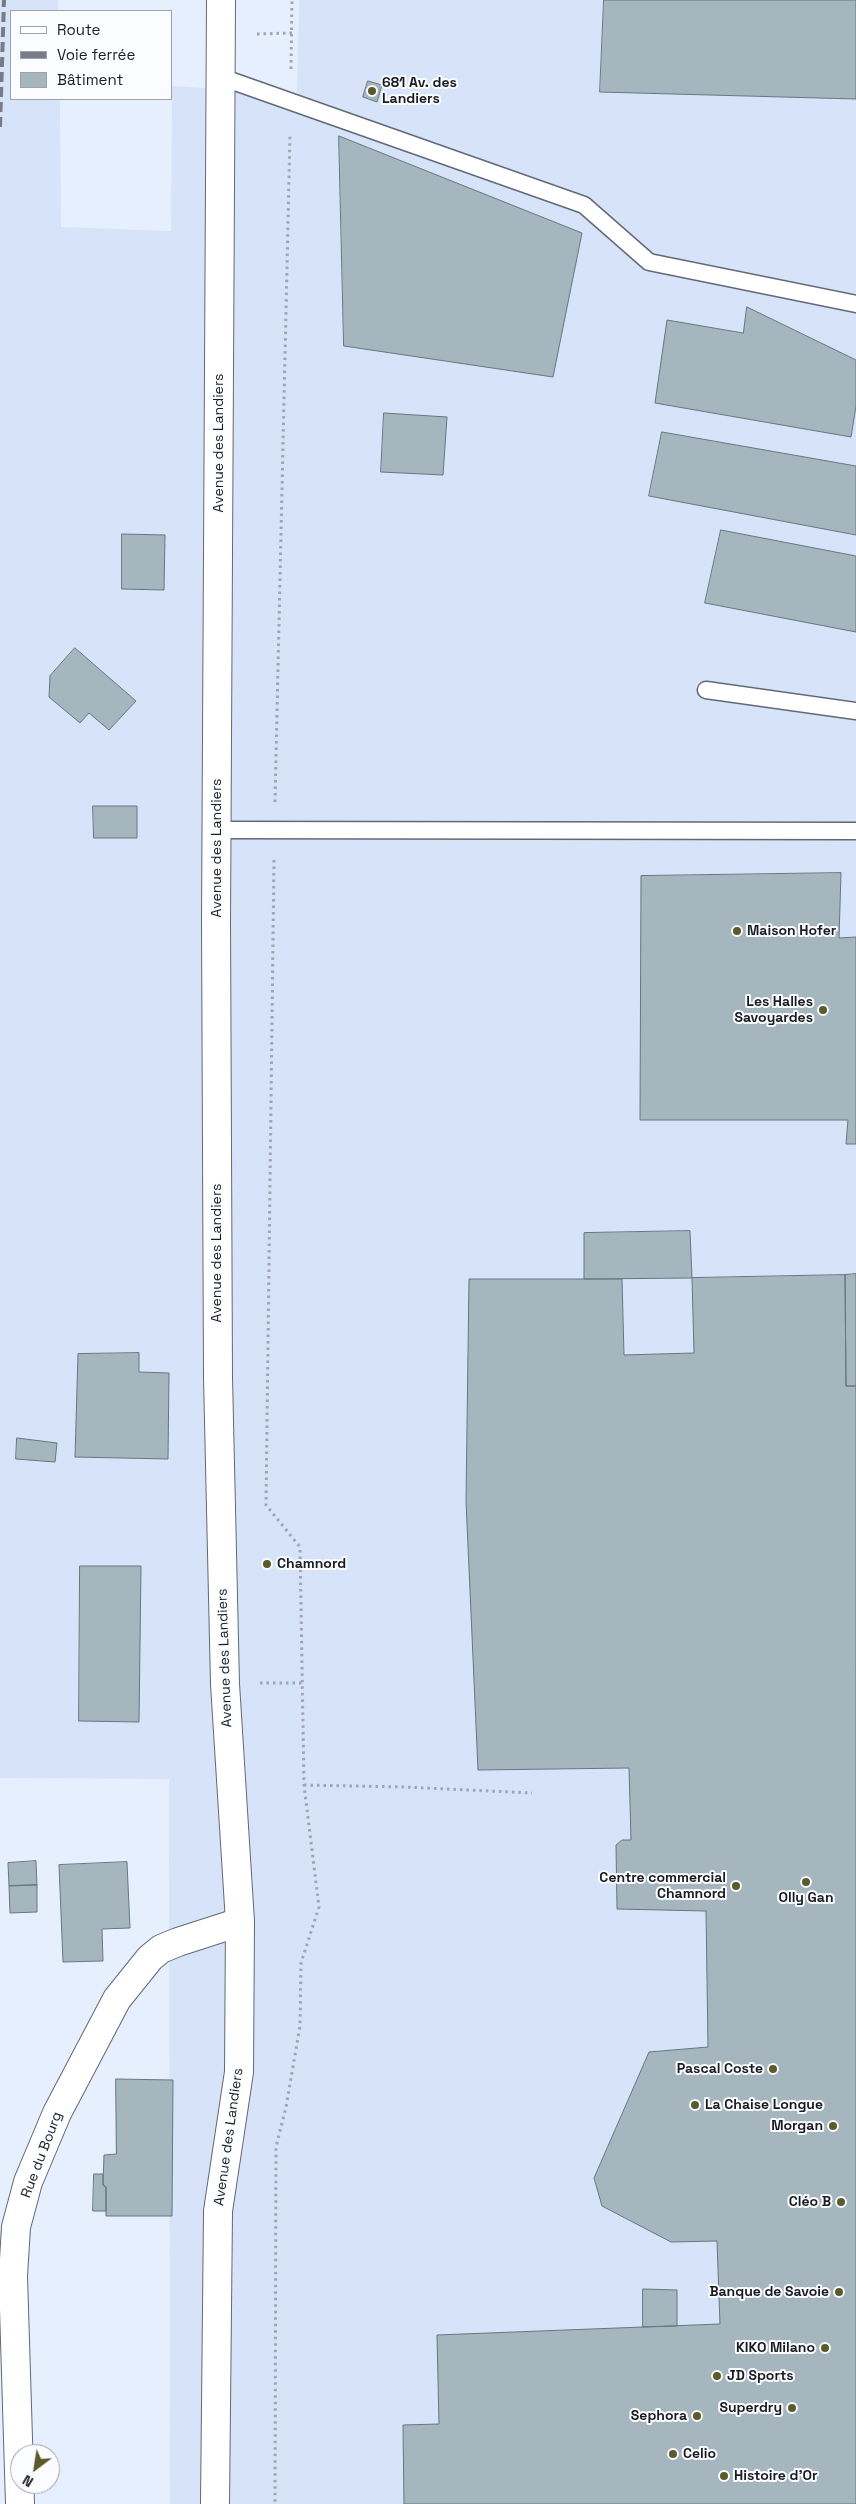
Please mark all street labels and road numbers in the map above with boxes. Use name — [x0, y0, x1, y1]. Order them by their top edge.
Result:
street label: Avenue des Landiers — [211, 374, 227, 512]
street label: Avenue des Landiers — [209, 779, 225, 917]
street label: Avenue des Landiers — [209, 1184, 225, 1322]
street label: Avenue des Landiers — [214, 1588, 236, 1728]
street label: Avenue des Landiers — [211, 2067, 247, 2207]
street label: Rue du Bourg — [18, 2110, 66, 2200]

